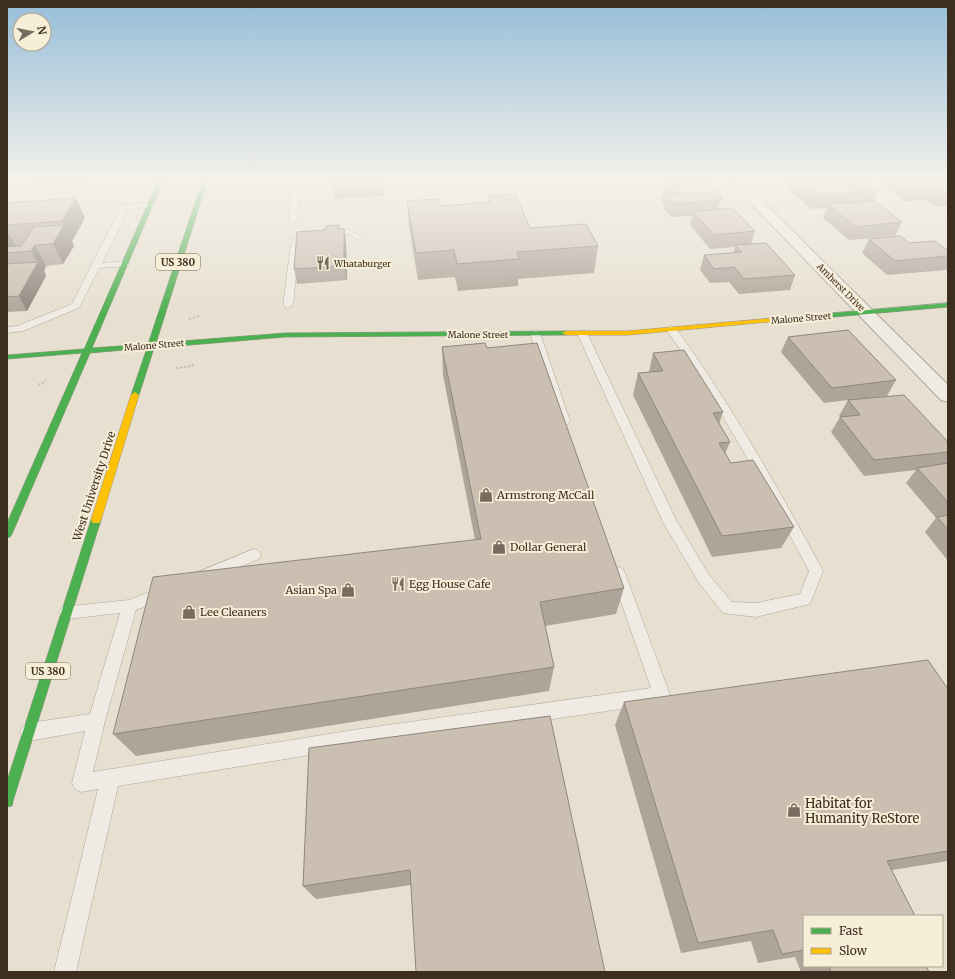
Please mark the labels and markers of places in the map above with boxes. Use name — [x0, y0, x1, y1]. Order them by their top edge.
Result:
restaurant icon: Whataburger — [315, 255, 331, 271]
place label: Whataburger — [333, 258, 391, 269]
shop icon: Armstrong McCall — [478, 487, 494, 503]
place label: Armstrong McCall — [496, 488, 595, 502]
shop icon: Dollar General — [491, 539, 507, 555]
place label: Dollar General — [510, 540, 587, 554]
restaurant icon: Egg House Cafe — [390, 576, 406, 592]
place label: Egg House Cafe — [409, 577, 491, 591]
shop icon: Asian Spa — [340, 582, 356, 598]
place label: Asian Spa — [284, 583, 337, 597]
shop icon: Lee Cleaners — [181, 604, 197, 620]
place label: Lee Cleaners — [200, 605, 267, 619]
place label: Habitat for Humanity ReStore — [805, 795, 920, 827]
shop icon: Habitat for Humanity ReStore — [786, 802, 802, 818]

